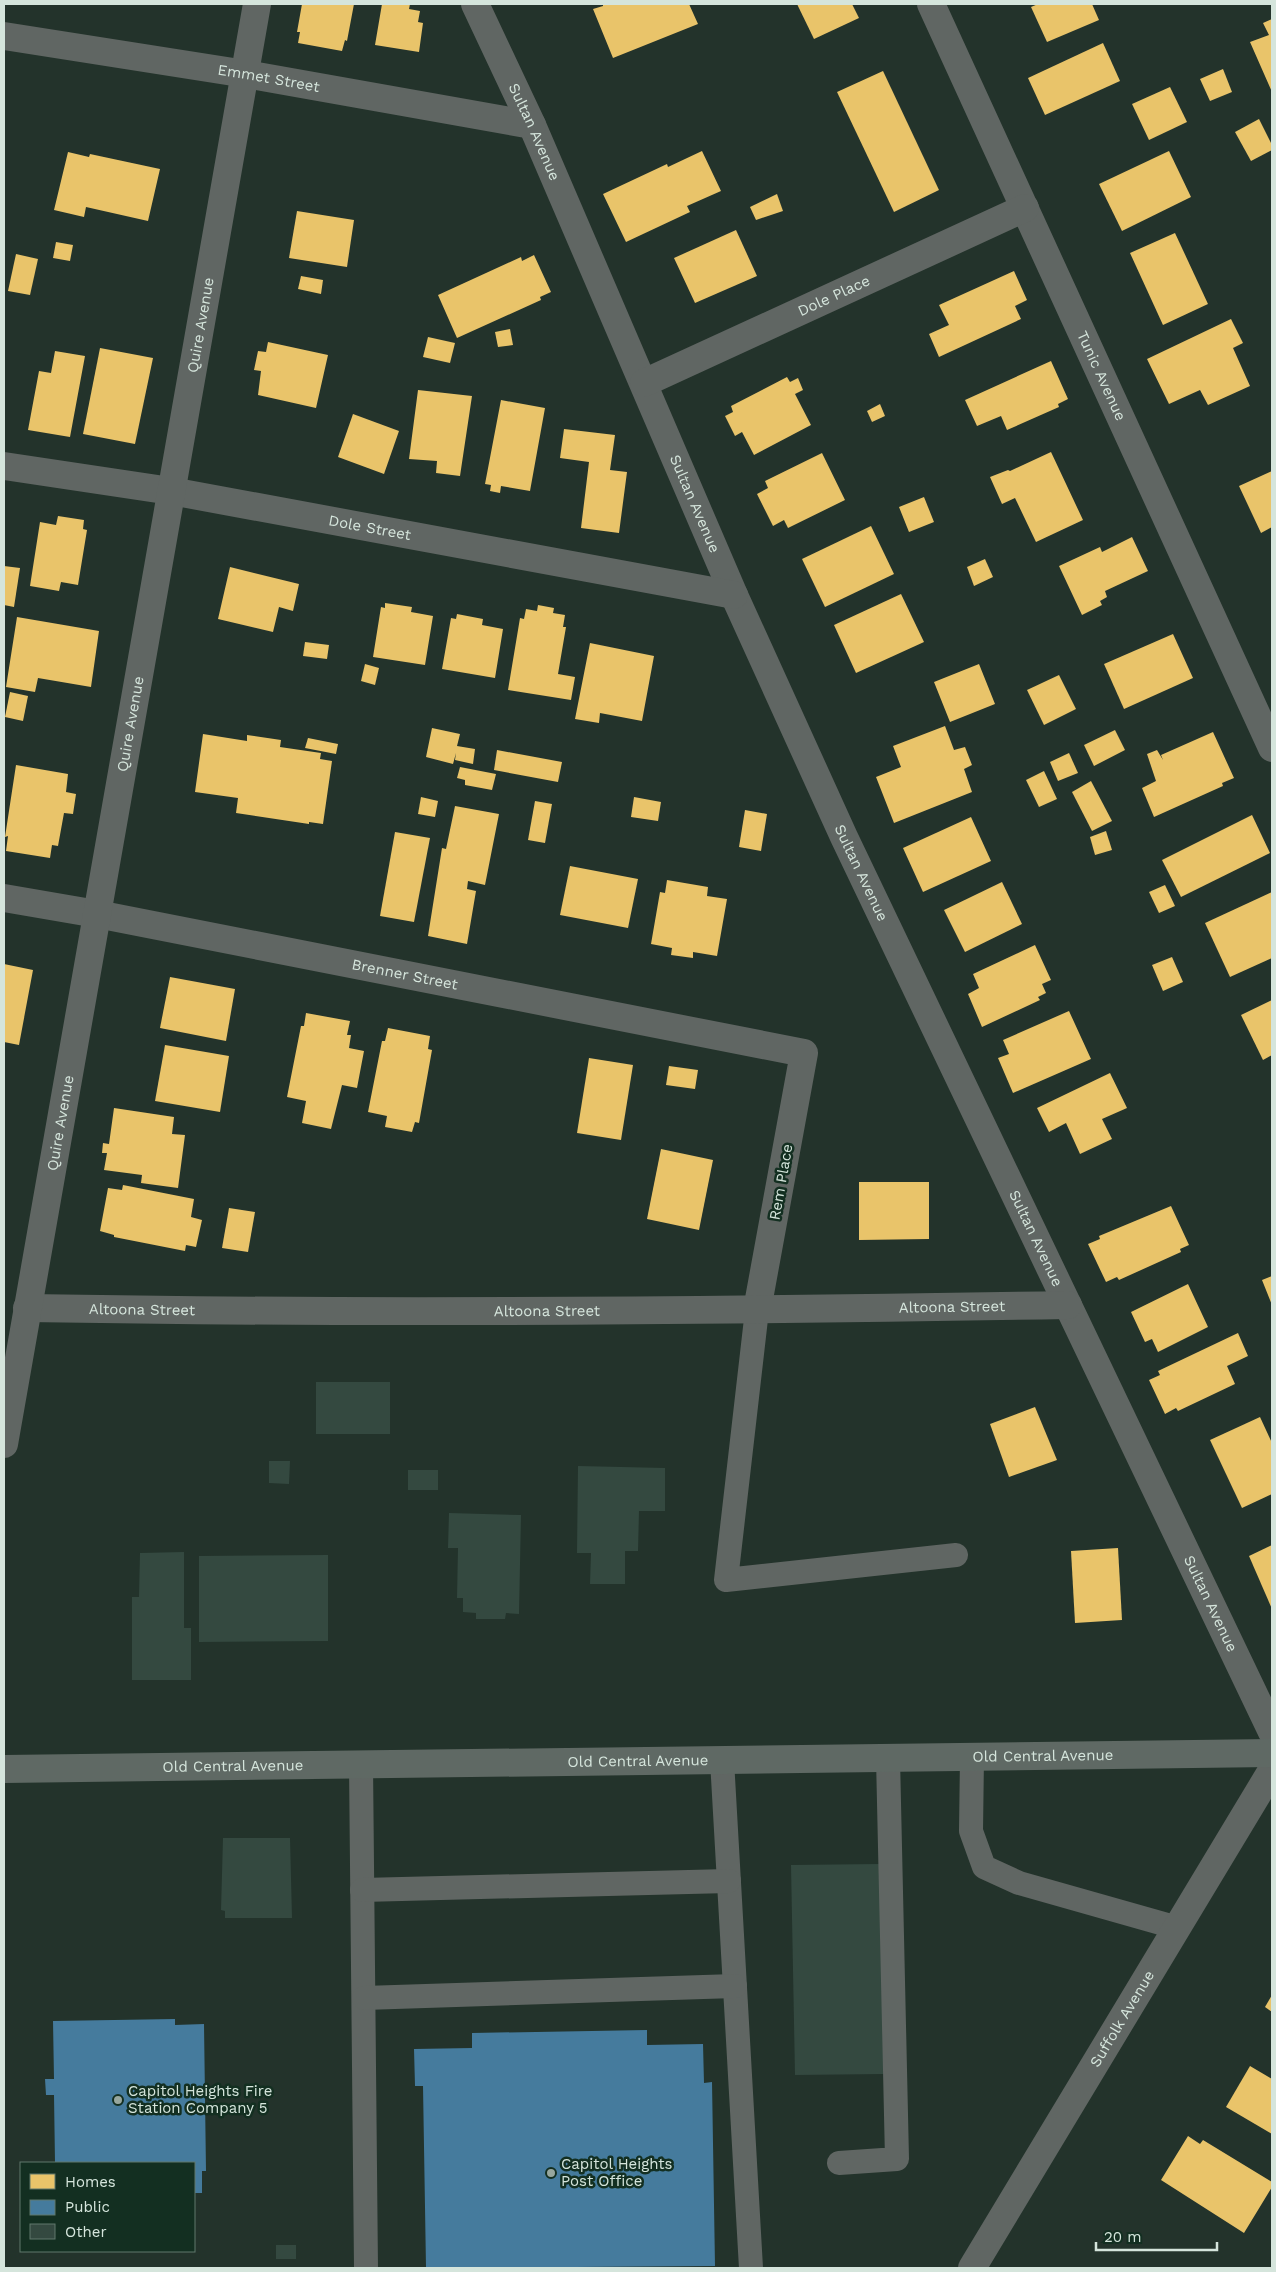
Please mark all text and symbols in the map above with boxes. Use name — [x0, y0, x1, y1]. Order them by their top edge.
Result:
street label: Emmet Street — [216, 61, 322, 96]
street label: Sultan Avenue — [505, 80, 564, 183]
street label: Dole Place — [795, 271, 873, 320]
street label: Quire Avenue — [183, 276, 218, 374]
street label: Tunic Avenue — [1073, 328, 1130, 423]
street label: Sultan Avenue — [666, 452, 724, 555]
street label: Dole Street — [327, 511, 413, 544]
street label: Quire Avenue — [113, 675, 148, 773]
street label: Sultan Avenue — [831, 822, 892, 924]
street label: Brenner Street — [350, 955, 460, 994]
street label: Quire Avenue — [43, 1074, 78, 1172]
street label: Rem Place — [765, 1142, 797, 1222]
street label: Sultan Avenue — [1005, 1187, 1067, 1289]
street label: Altoona Street — [899, 1297, 1006, 1317]
street label: Altoona Street — [89, 1300, 196, 1319]
street label: Altoona Street — [494, 1302, 601, 1320]
street label: Sultan Avenue — [1180, 1553, 1241, 1655]
street label: Old Central Avenue — [972, 1746, 1113, 1766]
street label: Old Central Avenue — [567, 1751, 709, 1771]
street label: Old Central Avenue — [162, 1756, 304, 1776]
street label: Suffolk Avenue — [1086, 1967, 1158, 2070]
place label: Capitol Heights Fire Station Company 5 — [128, 2082, 272, 2117]
marker: Capitol Heights Fire Station Company 5 — [112, 2094, 124, 2106]
place label: Capitol Heights Post Office — [561, 2155, 673, 2190]
legend — [20, 2162, 195, 2252]
marker: Capitol Heights Post Office — [545, 2167, 557, 2179]
text: Homes — [65, 2173, 116, 2191]
text: Public — [65, 2198, 110, 2216]
scale bar — [1096, 2220, 1217, 2252]
text: Other — [65, 2223, 107, 2241]
text: 20 m — [1104, 2228, 1142, 2246]

